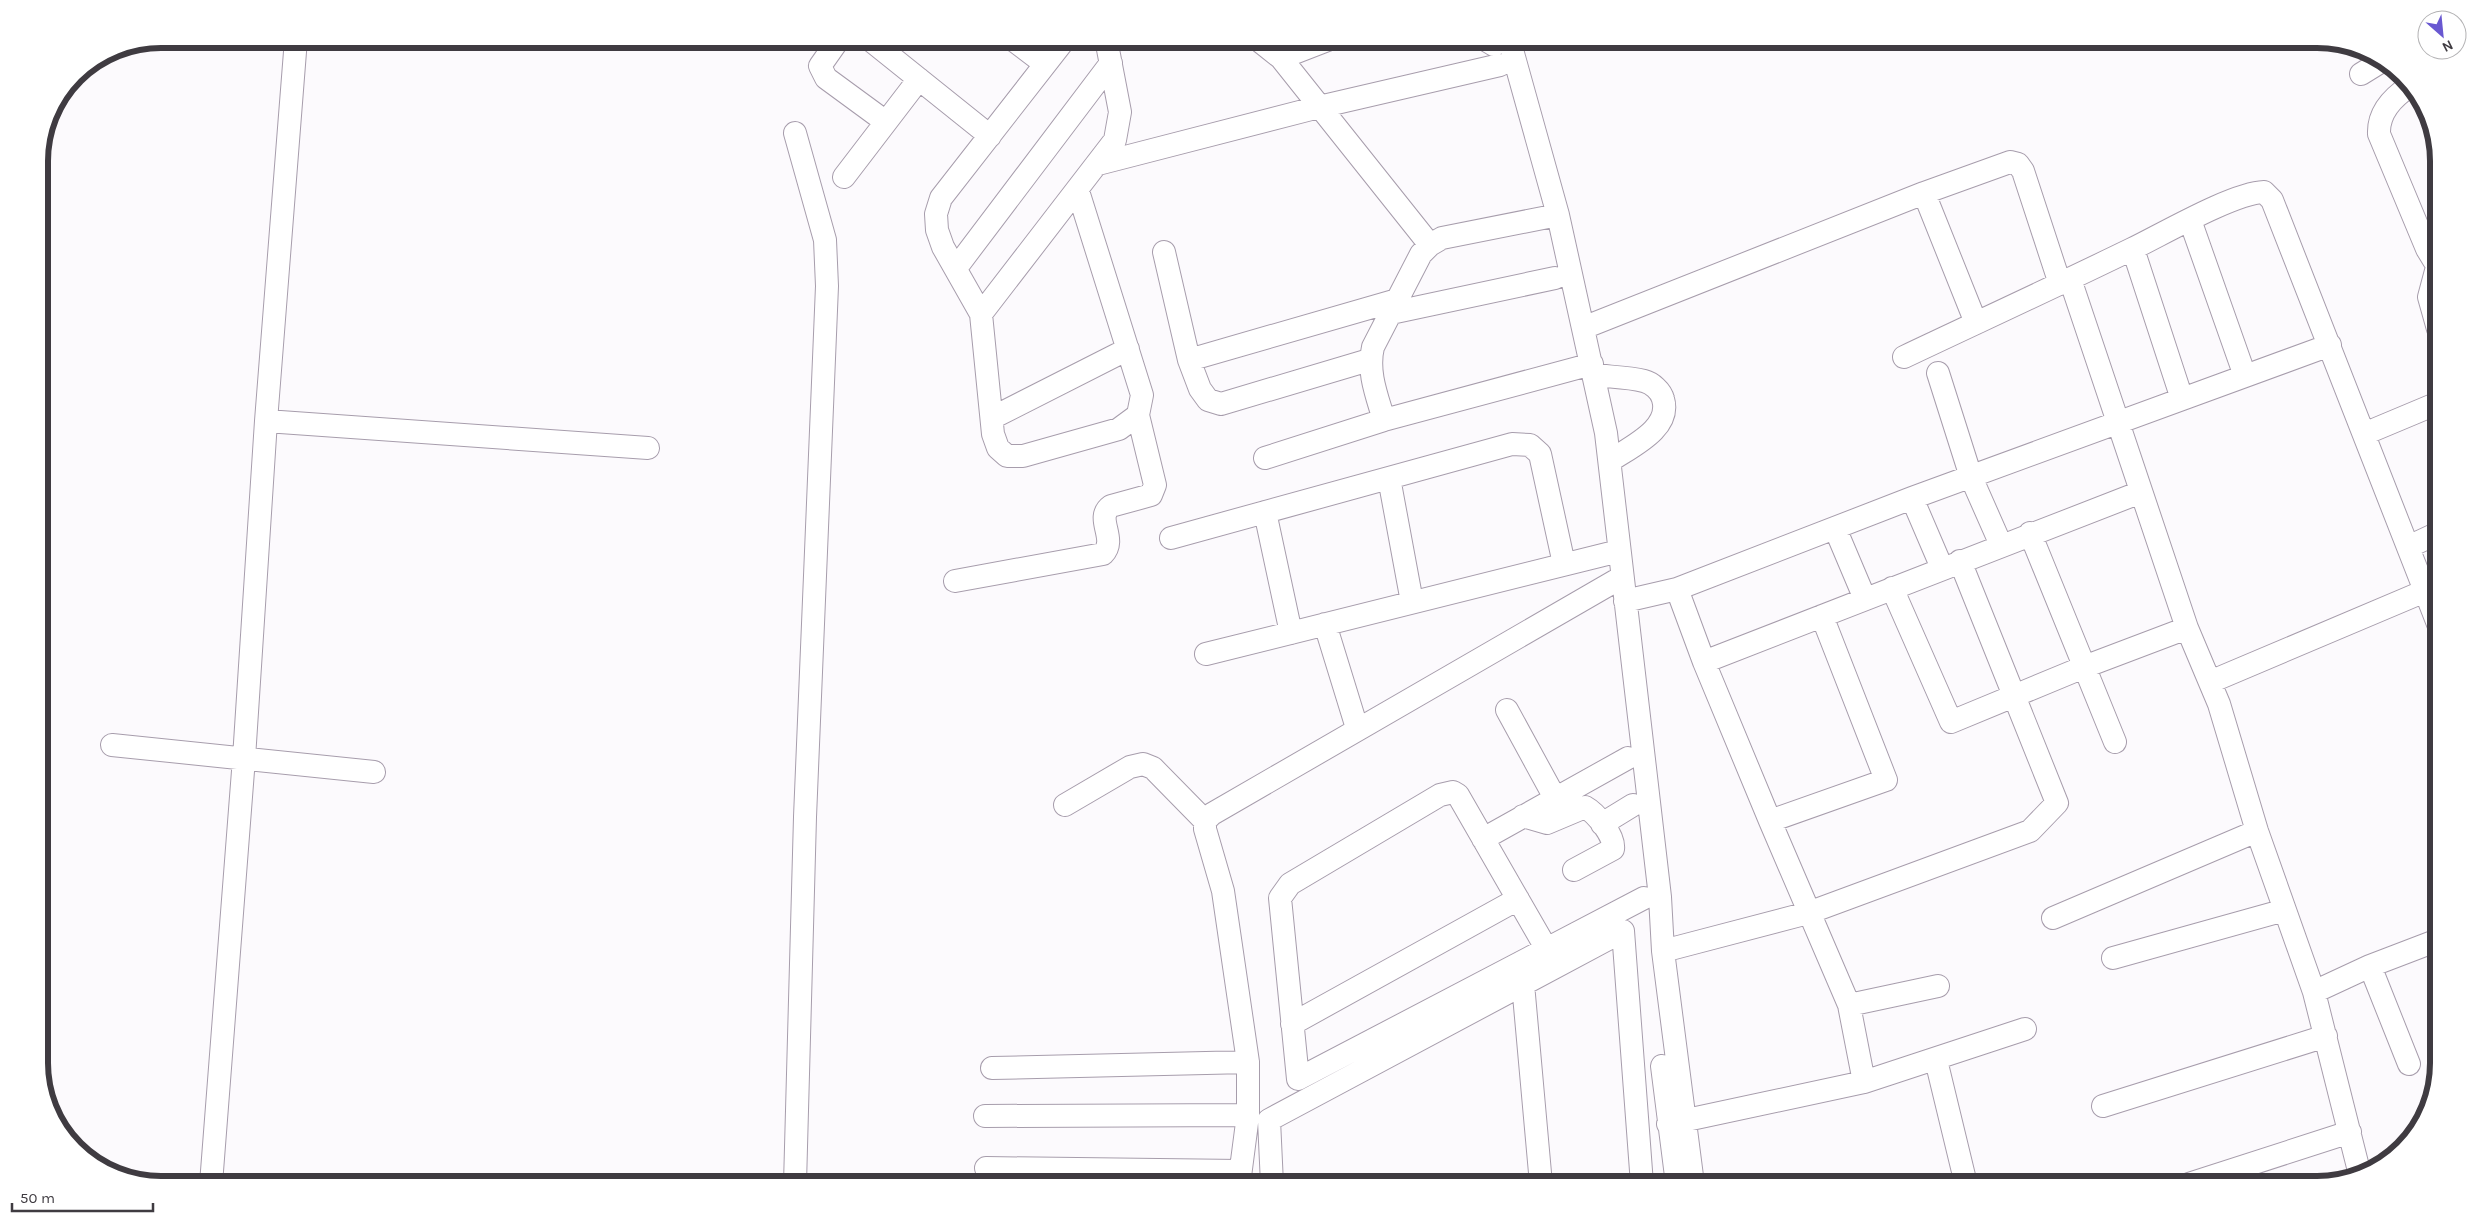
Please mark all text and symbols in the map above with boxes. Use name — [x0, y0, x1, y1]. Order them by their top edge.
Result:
north arrow — [2417, 10, 2467, 60]
text: N — [2439, 36, 2456, 56]
scale bar — [12, 1180, 154, 1212]
text: 50 m — [20, 1189, 55, 1207]

